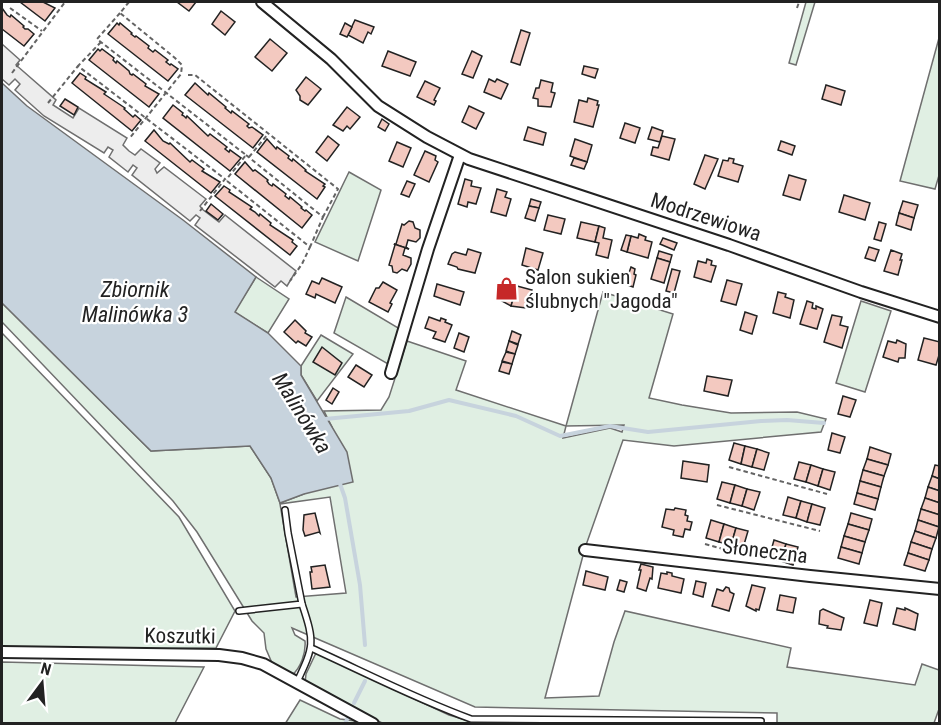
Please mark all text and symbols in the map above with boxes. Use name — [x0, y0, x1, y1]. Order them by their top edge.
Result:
street label: Modrzewiowa — [648, 188, 764, 246]
place label: Salon sukien ślubnych "Jagoda" — [525, 265, 678, 313]
shop icon: Salon sukien ślubnych "Jagoda" — [494, 276, 520, 302]
water label: Zbiornik Malinówka 3 — [82, 277, 188, 327]
water label: Malinówka — [267, 368, 337, 458]
street label: Słoneczna — [721, 534, 809, 568]
street label: Koszutki — [144, 623, 216, 649]
north arrow — [12, 653, 72, 713]
text: N — [39, 659, 53, 680]

